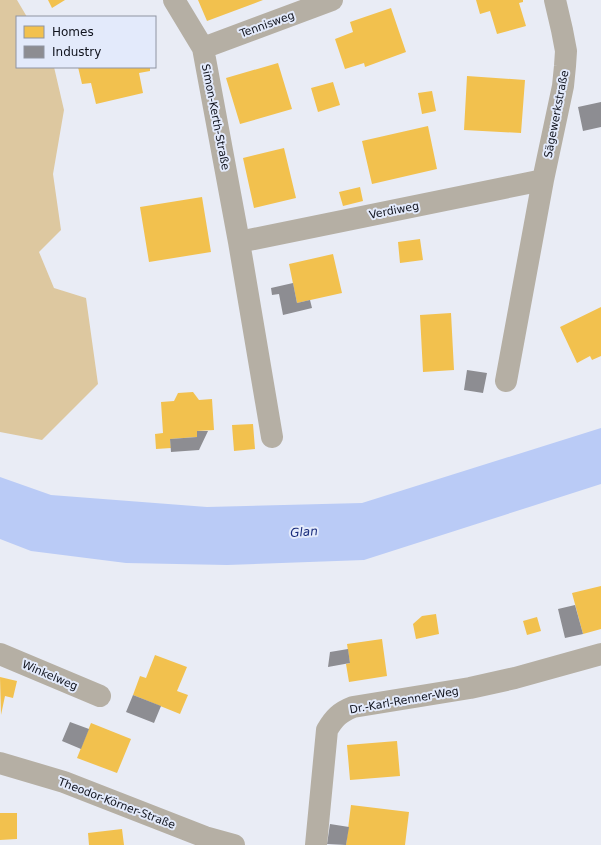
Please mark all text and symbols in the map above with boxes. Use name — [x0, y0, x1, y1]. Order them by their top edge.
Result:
street label: Tennisweg — [237, 9, 296, 41]
legend — [16, 16, 156, 68]
text: Homes — [52, 25, 94, 39]
text: Industry — [52, 45, 101, 59]
street label: Simon-Kerth-Straße — [199, 63, 232, 172]
street label: Sägewerkstraße — [542, 69, 571, 159]
street label: Verdiweg — [368, 199, 420, 222]
water label: Glan — [290, 524, 318, 540]
street label: Winkelweg — [20, 658, 80, 693]
street label: Dr.-Karl-Renner-Weg — [348, 684, 460, 717]
street label: Theodor-Körner-Straße — [56, 775, 177, 832]

